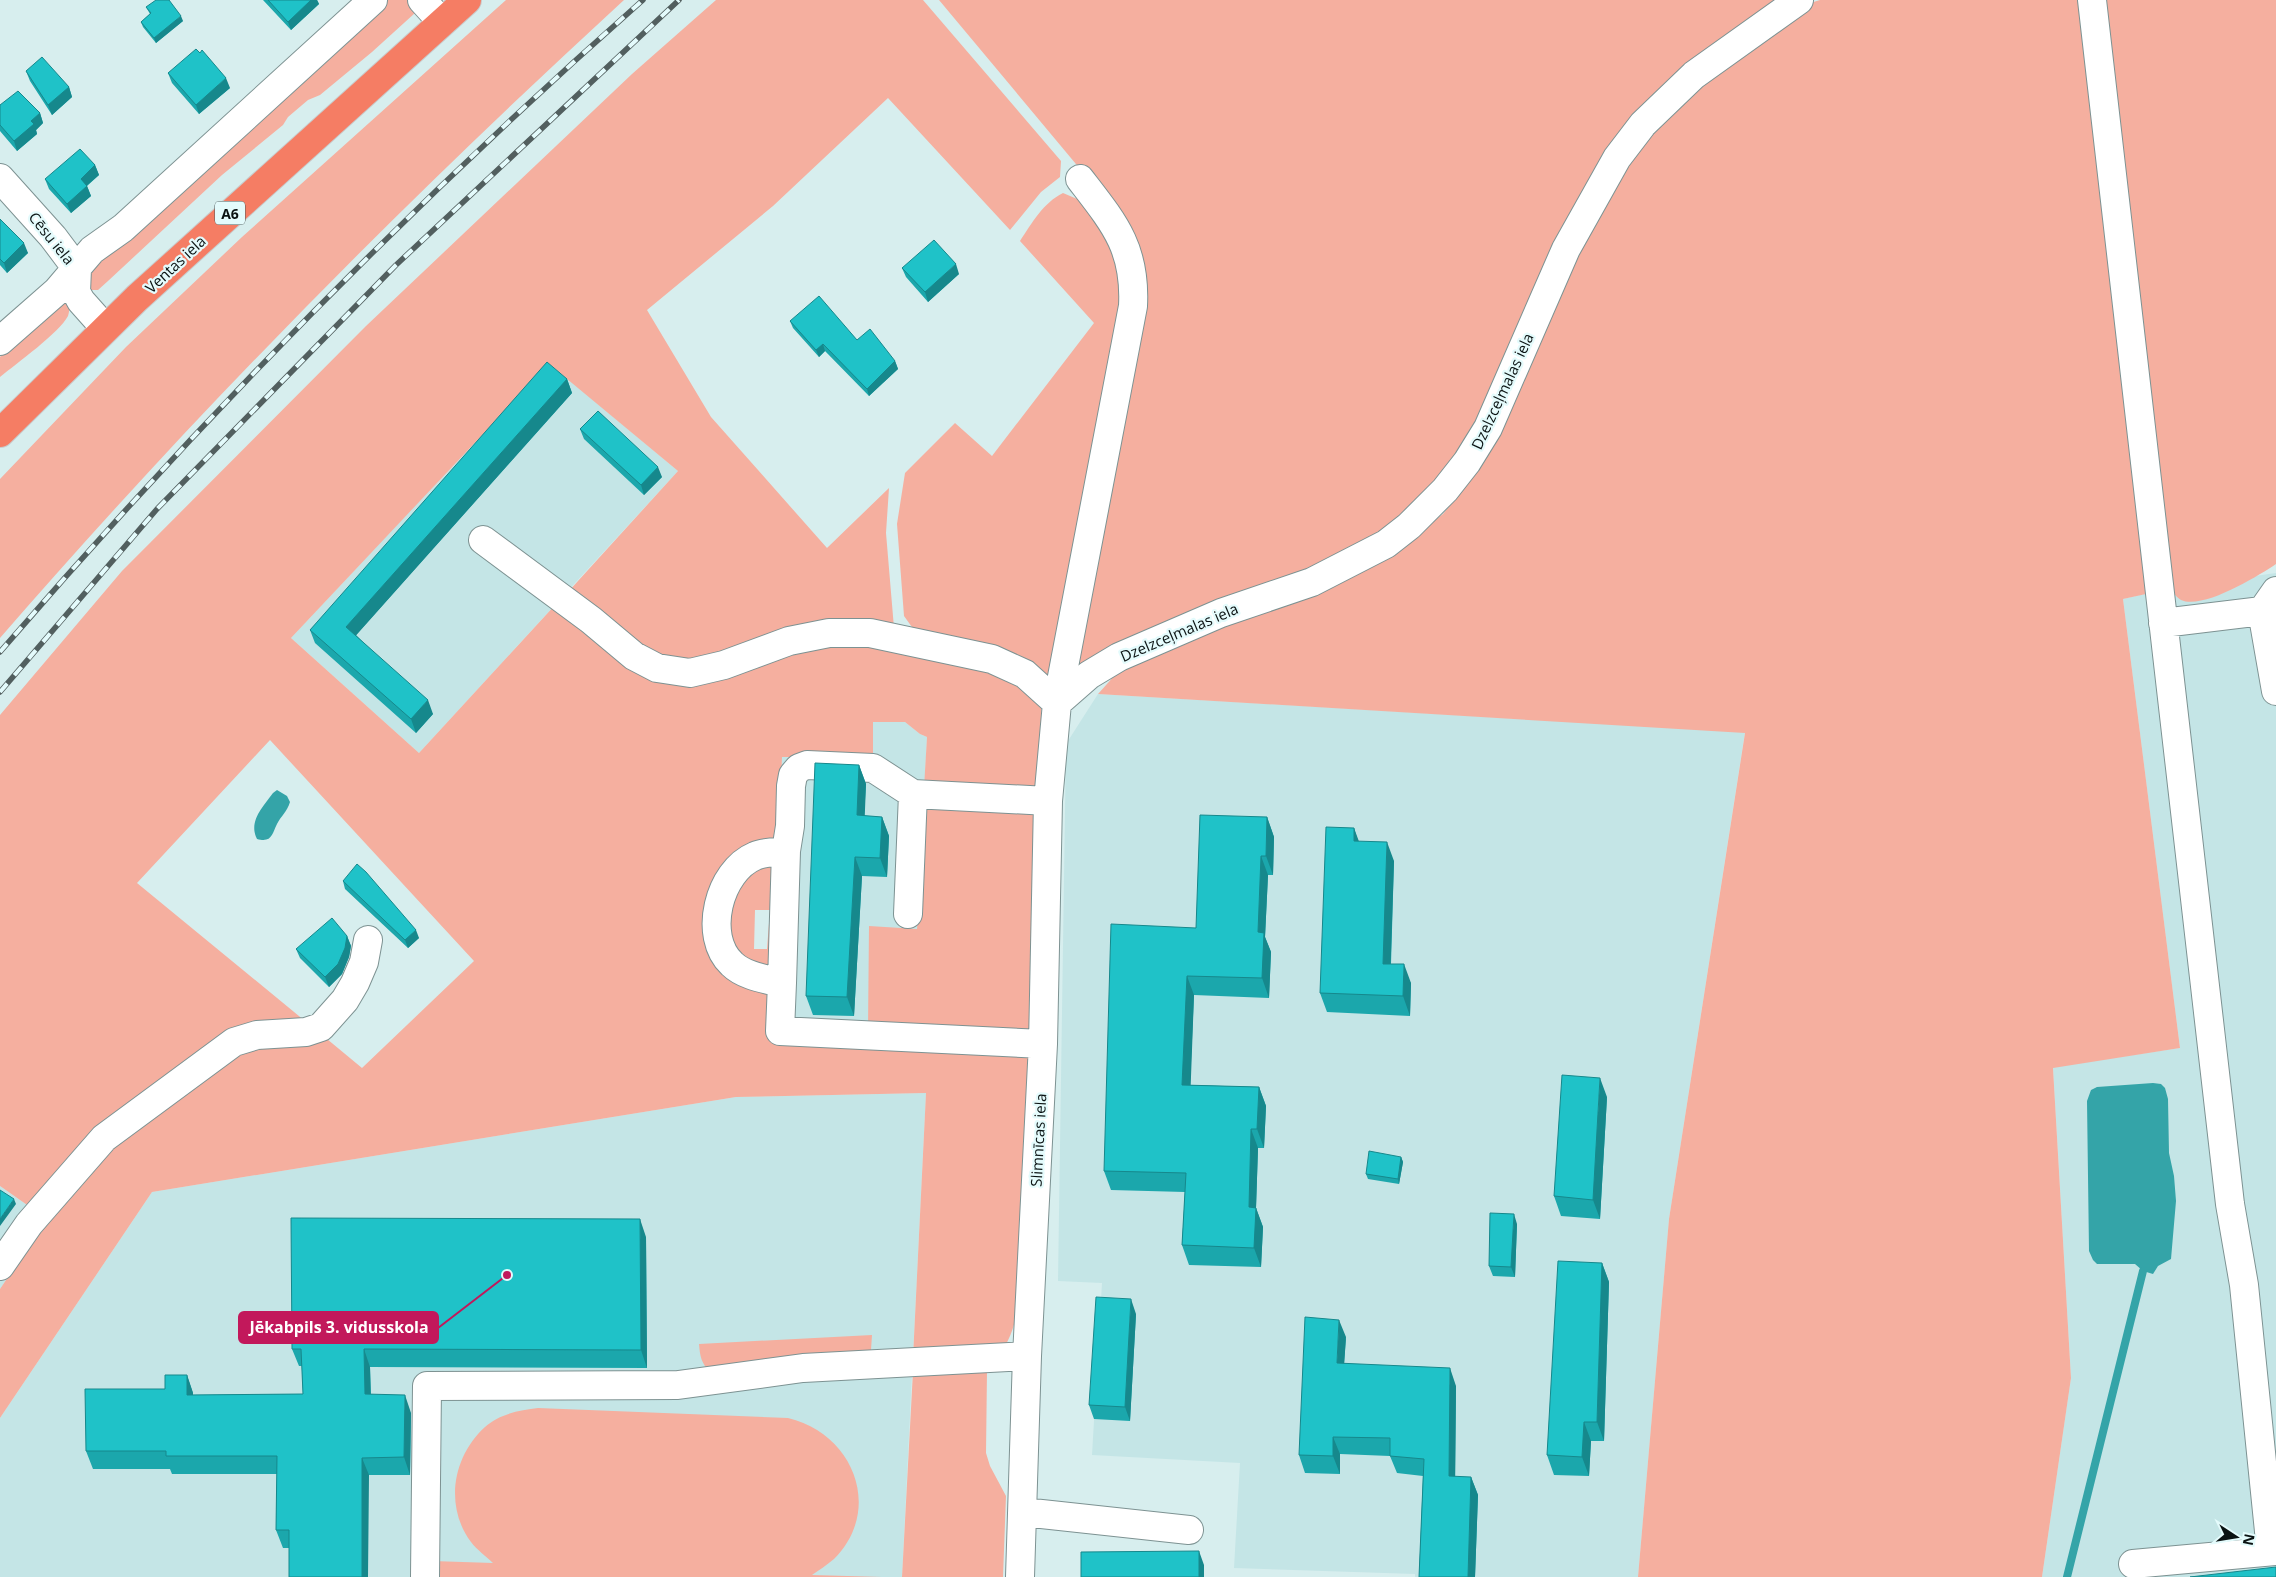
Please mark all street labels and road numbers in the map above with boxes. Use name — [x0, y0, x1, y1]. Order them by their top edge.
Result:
road number: A6 — [215, 202, 245, 224]
street label: Cēsu iela — [25, 207, 79, 269]
street label: Ventas iela — [141, 231, 209, 297]
street label: Dzelzceļmalas iela — [1466, 330, 1538, 452]
street label: Dzelzceļmalas iela — [1117, 598, 1241, 666]
street label: Slimnīcas iela — [1026, 1093, 1050, 1187]

